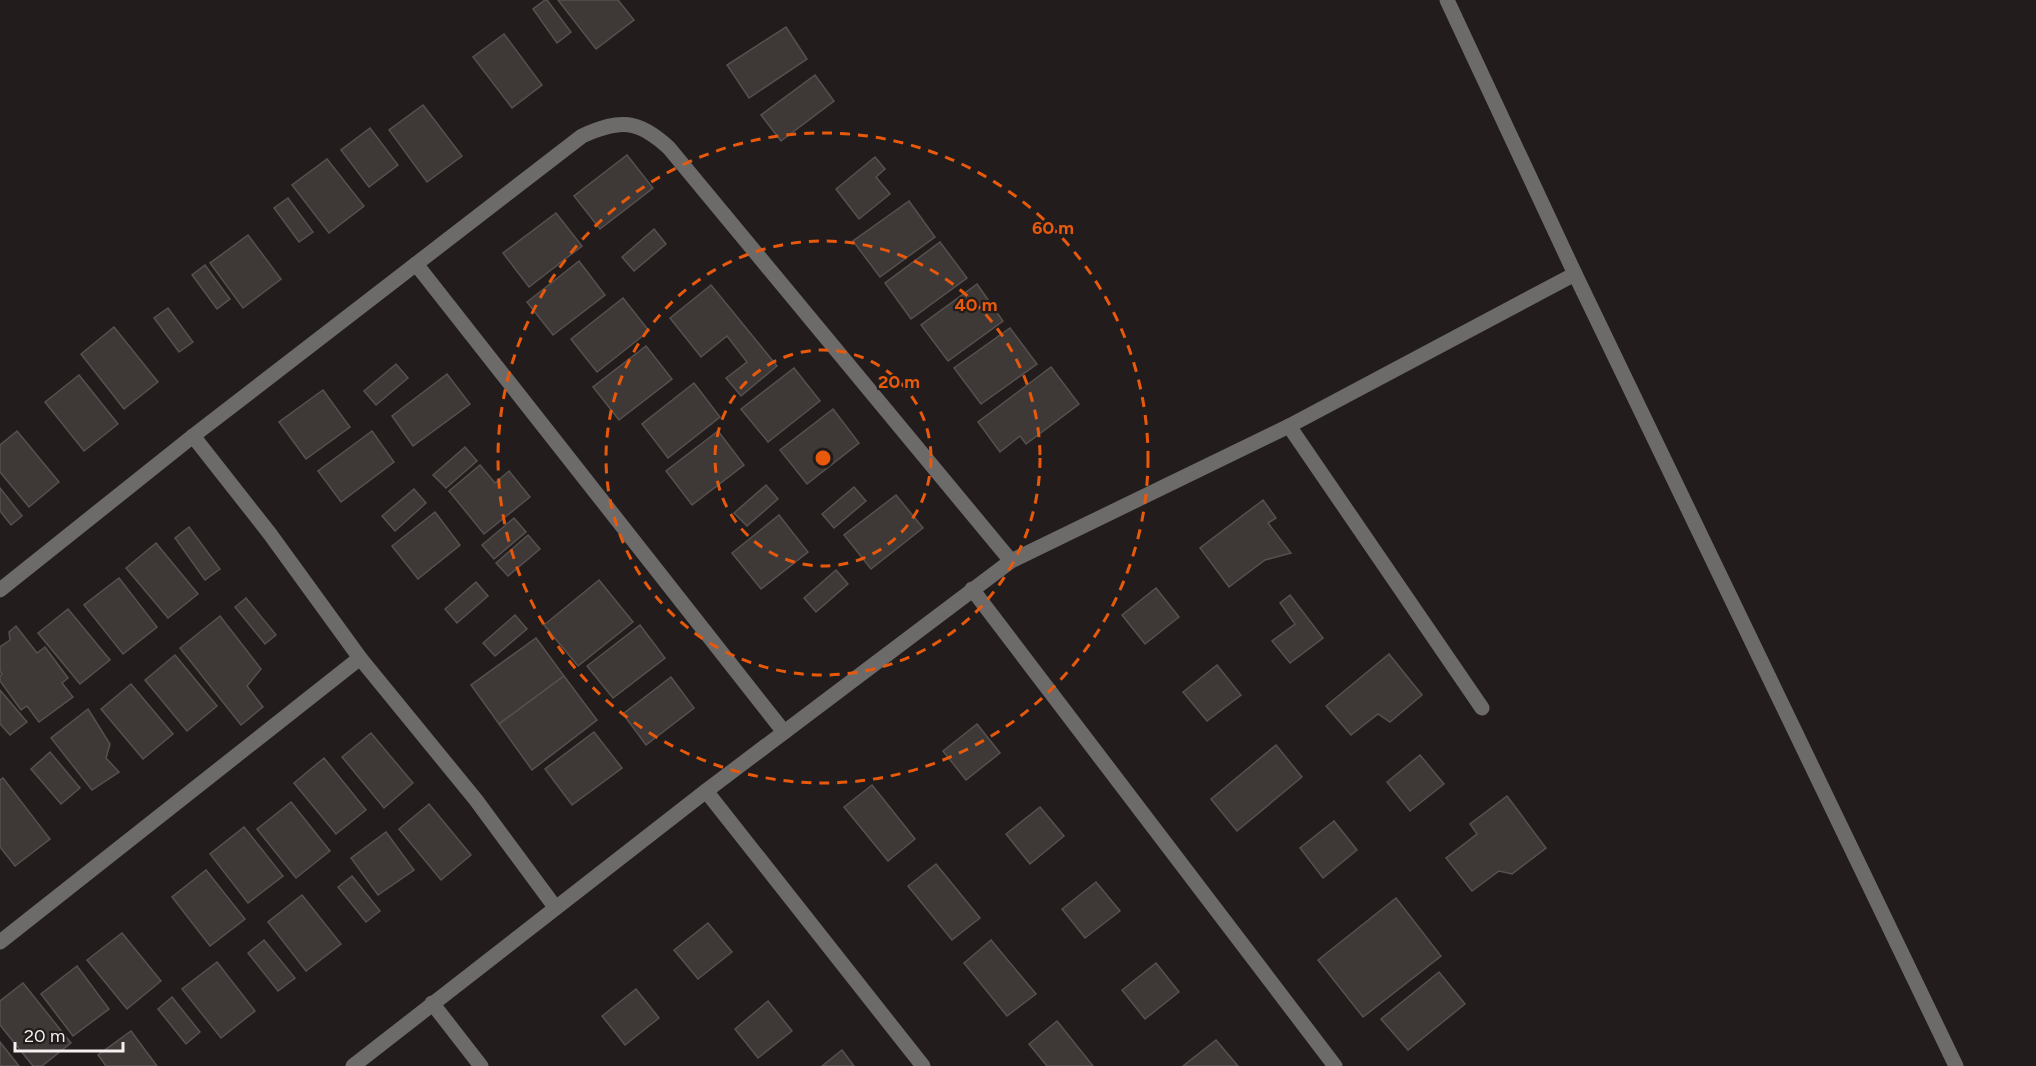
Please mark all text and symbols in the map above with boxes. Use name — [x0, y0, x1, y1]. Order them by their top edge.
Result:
text: 60 m — [1032, 217, 1074, 239]
text: 40 m — [954, 294, 998, 316]
text: 20 m — [878, 371, 920, 393]
centre of rings — [813, 448, 833, 468]
scale bar — [15, 1015, 123, 1053]
text: 20 m — [24, 1025, 65, 1047]

